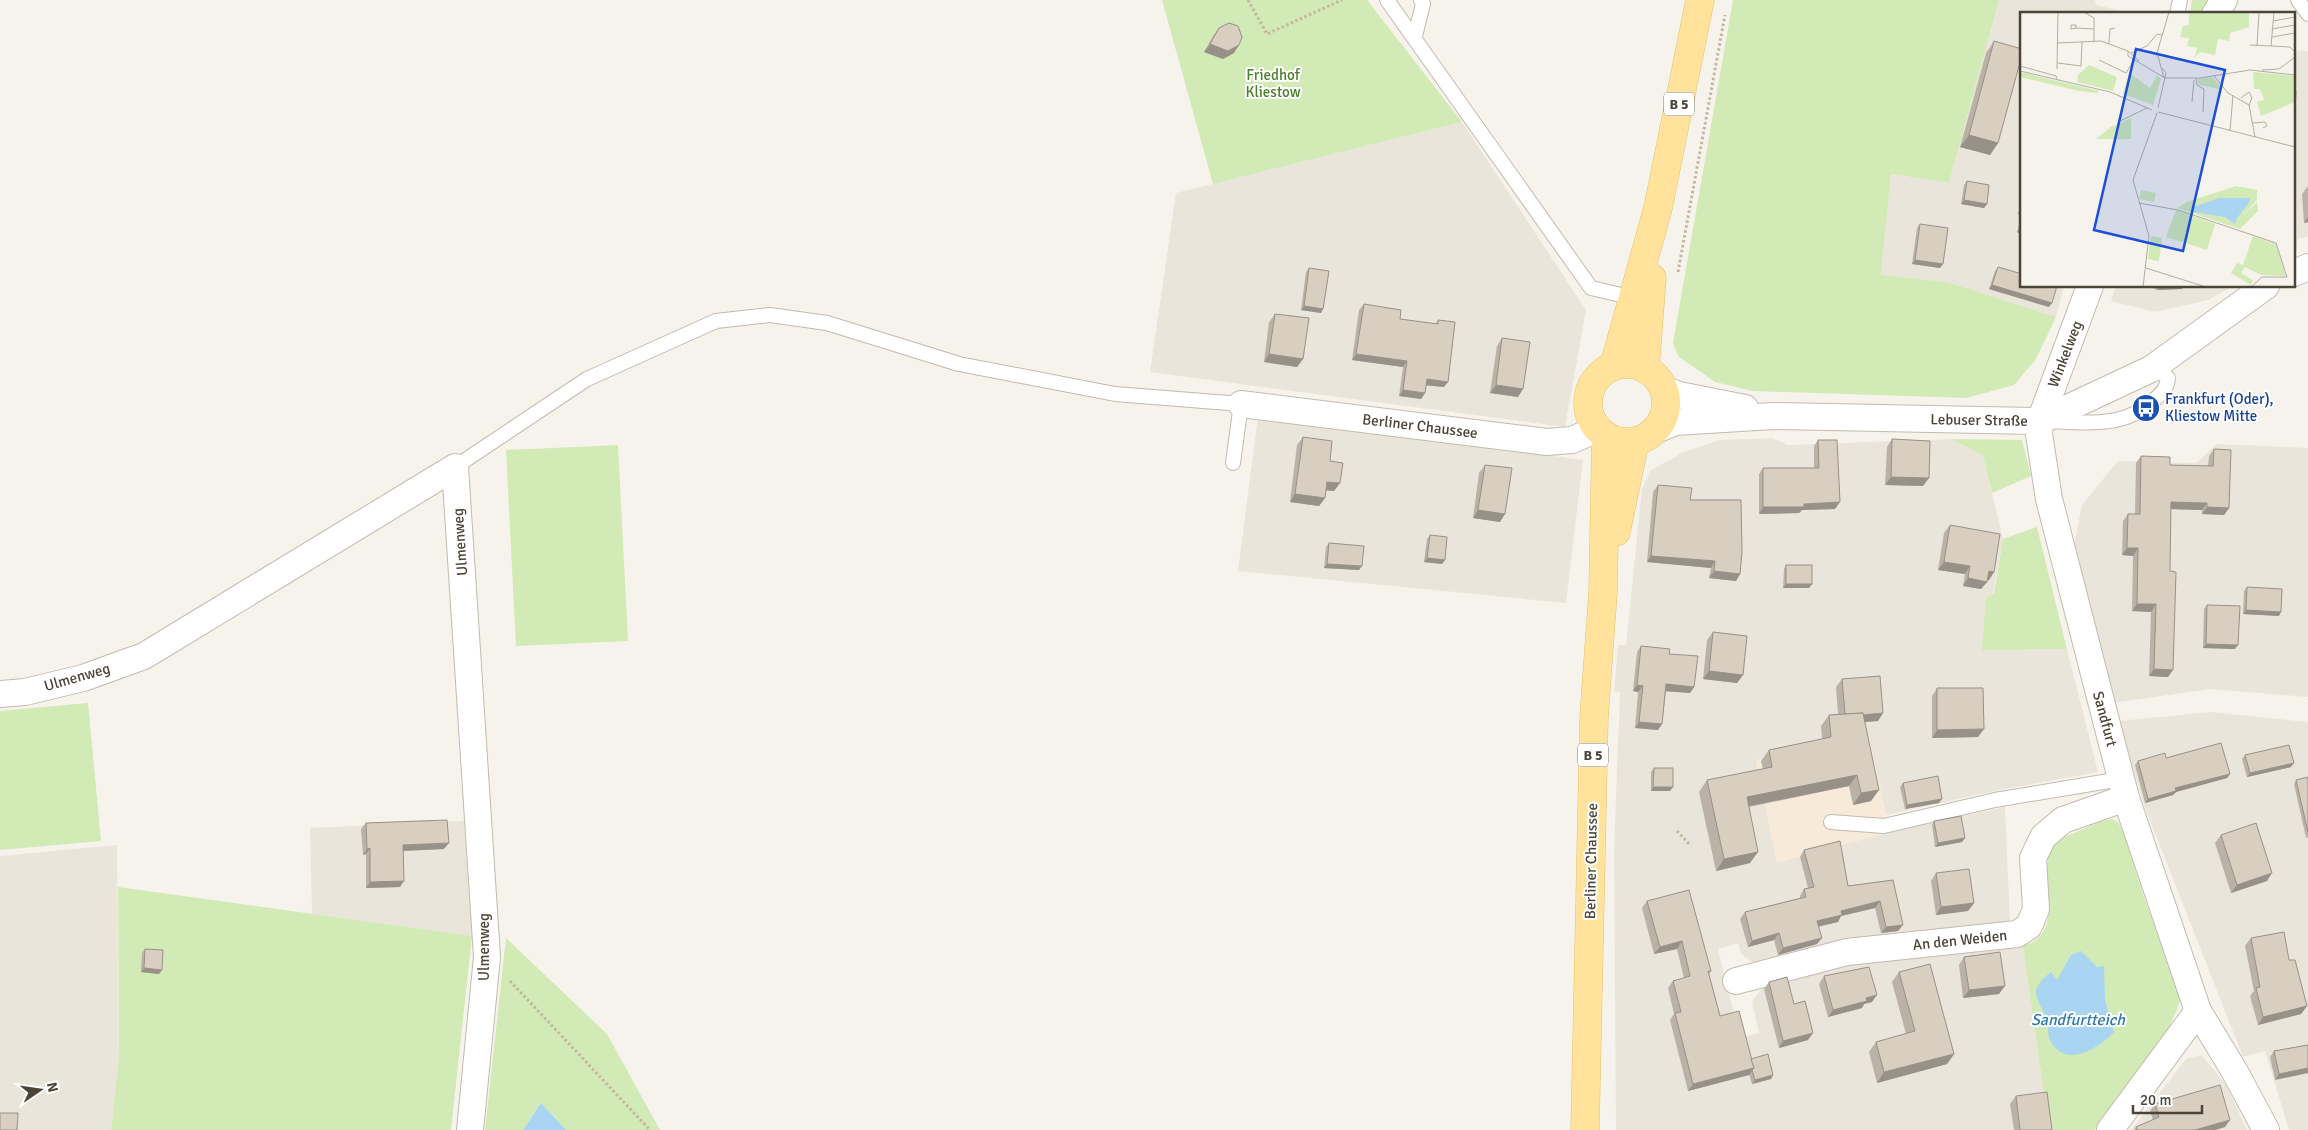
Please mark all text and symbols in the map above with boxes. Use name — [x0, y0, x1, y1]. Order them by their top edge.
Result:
inset map — [2020, 12, 2296, 288]
park label: Friedhof Kliestow — [1245, 66, 1301, 101]
road number: B 5 — [1664, 92, 1694, 116]
street label: Winkelweg — [2044, 318, 2086, 390]
place label: Frankfurt (Oder), Kliestow Mitte — [2165, 390, 2274, 425]
bus stop icon: Frankfurt (Oder), Kliestow Mitte — [2131, 393, 2161, 423]
street label: Berliner Chaussee — [1361, 410, 1479, 442]
street label: Lebuser Straße — [1930, 410, 2028, 430]
street label: Ulmenweg — [449, 507, 471, 577]
street label: Ulmenweg — [42, 659, 112, 695]
street label: Sandfurt — [2089, 689, 2121, 749]
road number: B 5 — [1578, 744, 1608, 766]
street label: Berliner Chaussee — [1581, 803, 1601, 919]
street label: Ulmenweg — [475, 913, 493, 981]
street label: An den Weiden — [1912, 926, 2008, 954]
water label: Sandfurtteich — [2031, 1010, 2126, 1030]
north arrow — [15, 1065, 65, 1115]
text: N — [43, 1081, 62, 1094]
scale bar — [2133, 1082, 2202, 1114]
text: 20 m — [2140, 1091, 2171, 1109]

